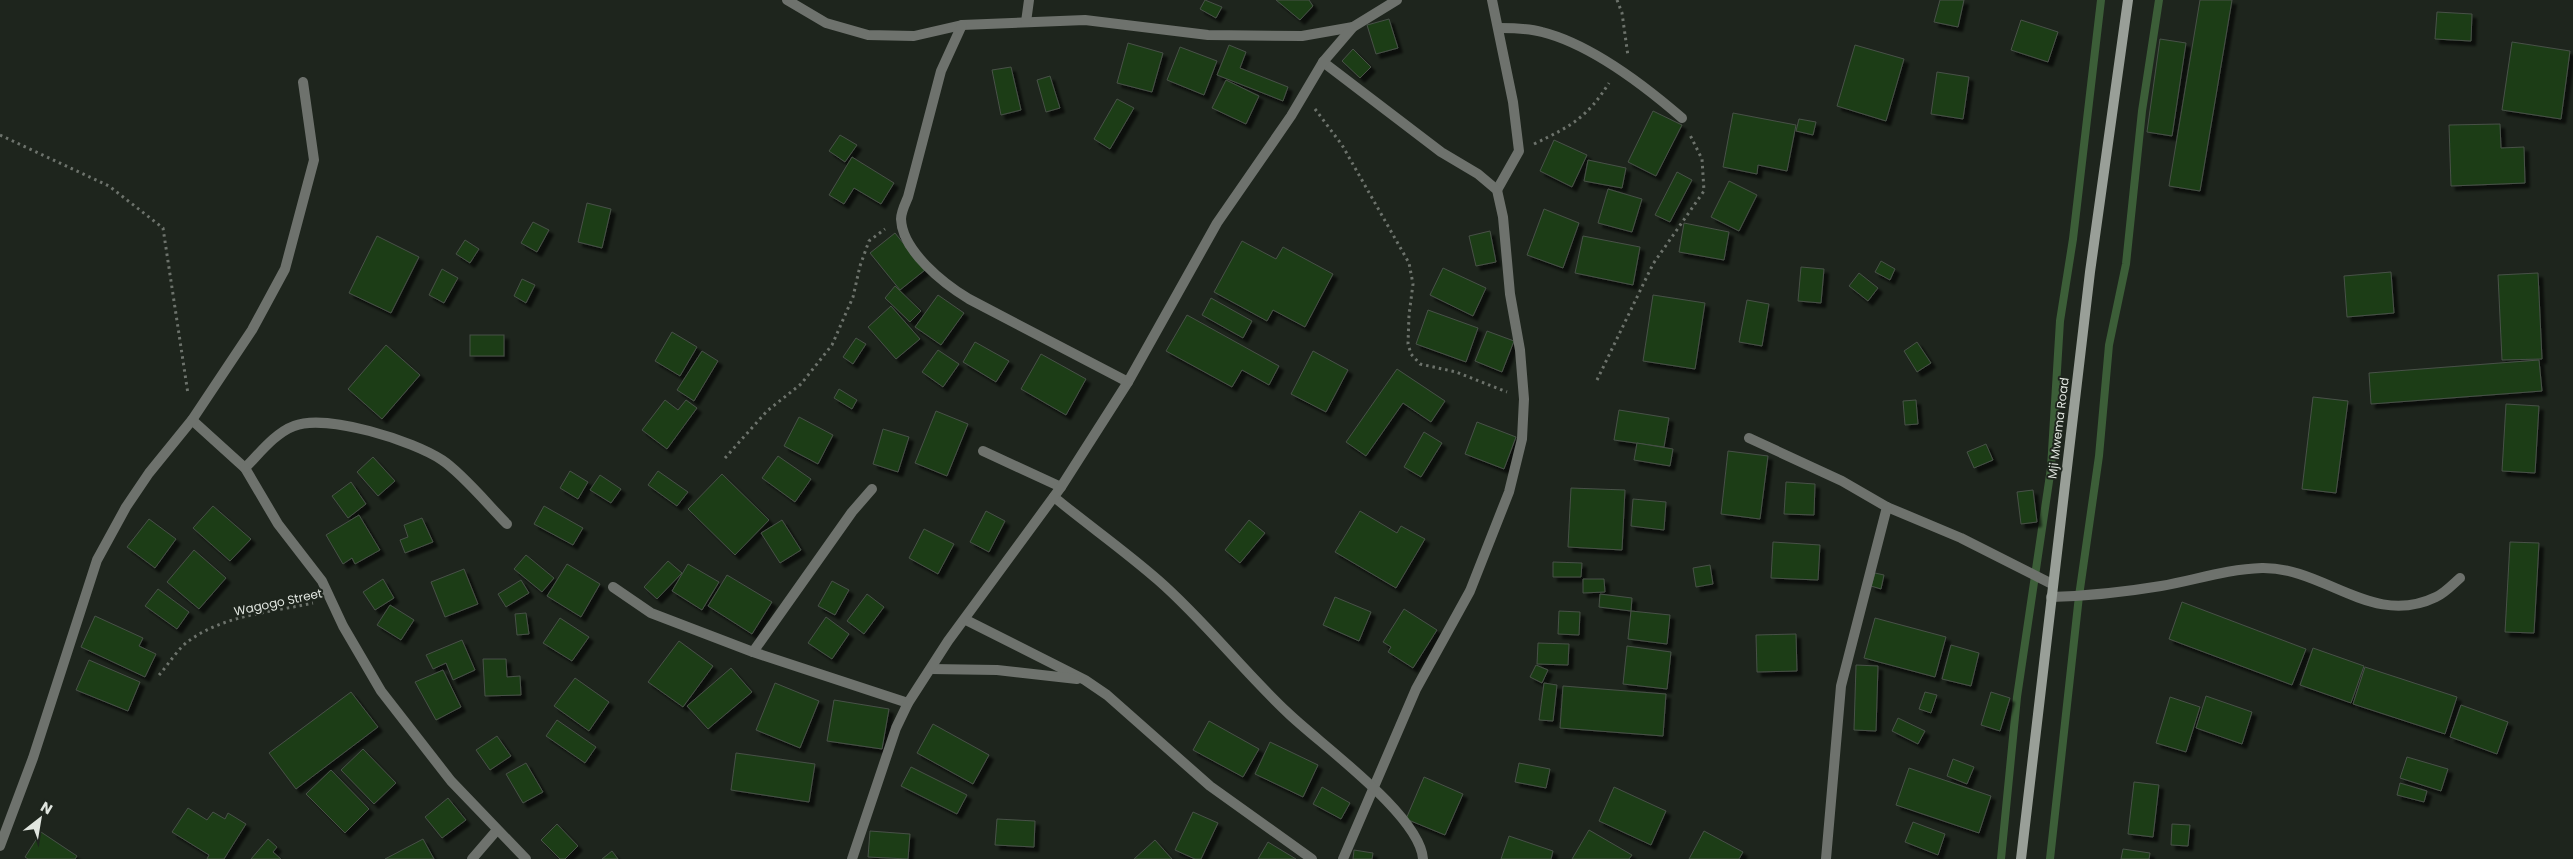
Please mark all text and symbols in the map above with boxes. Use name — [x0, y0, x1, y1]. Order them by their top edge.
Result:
street label: Mji Mwema Road — [2043, 376, 2073, 480]
street label: Wagogo Street — [232, 584, 324, 620]
north arrow — [15, 794, 65, 844]
text: N — [37, 797, 56, 819]

